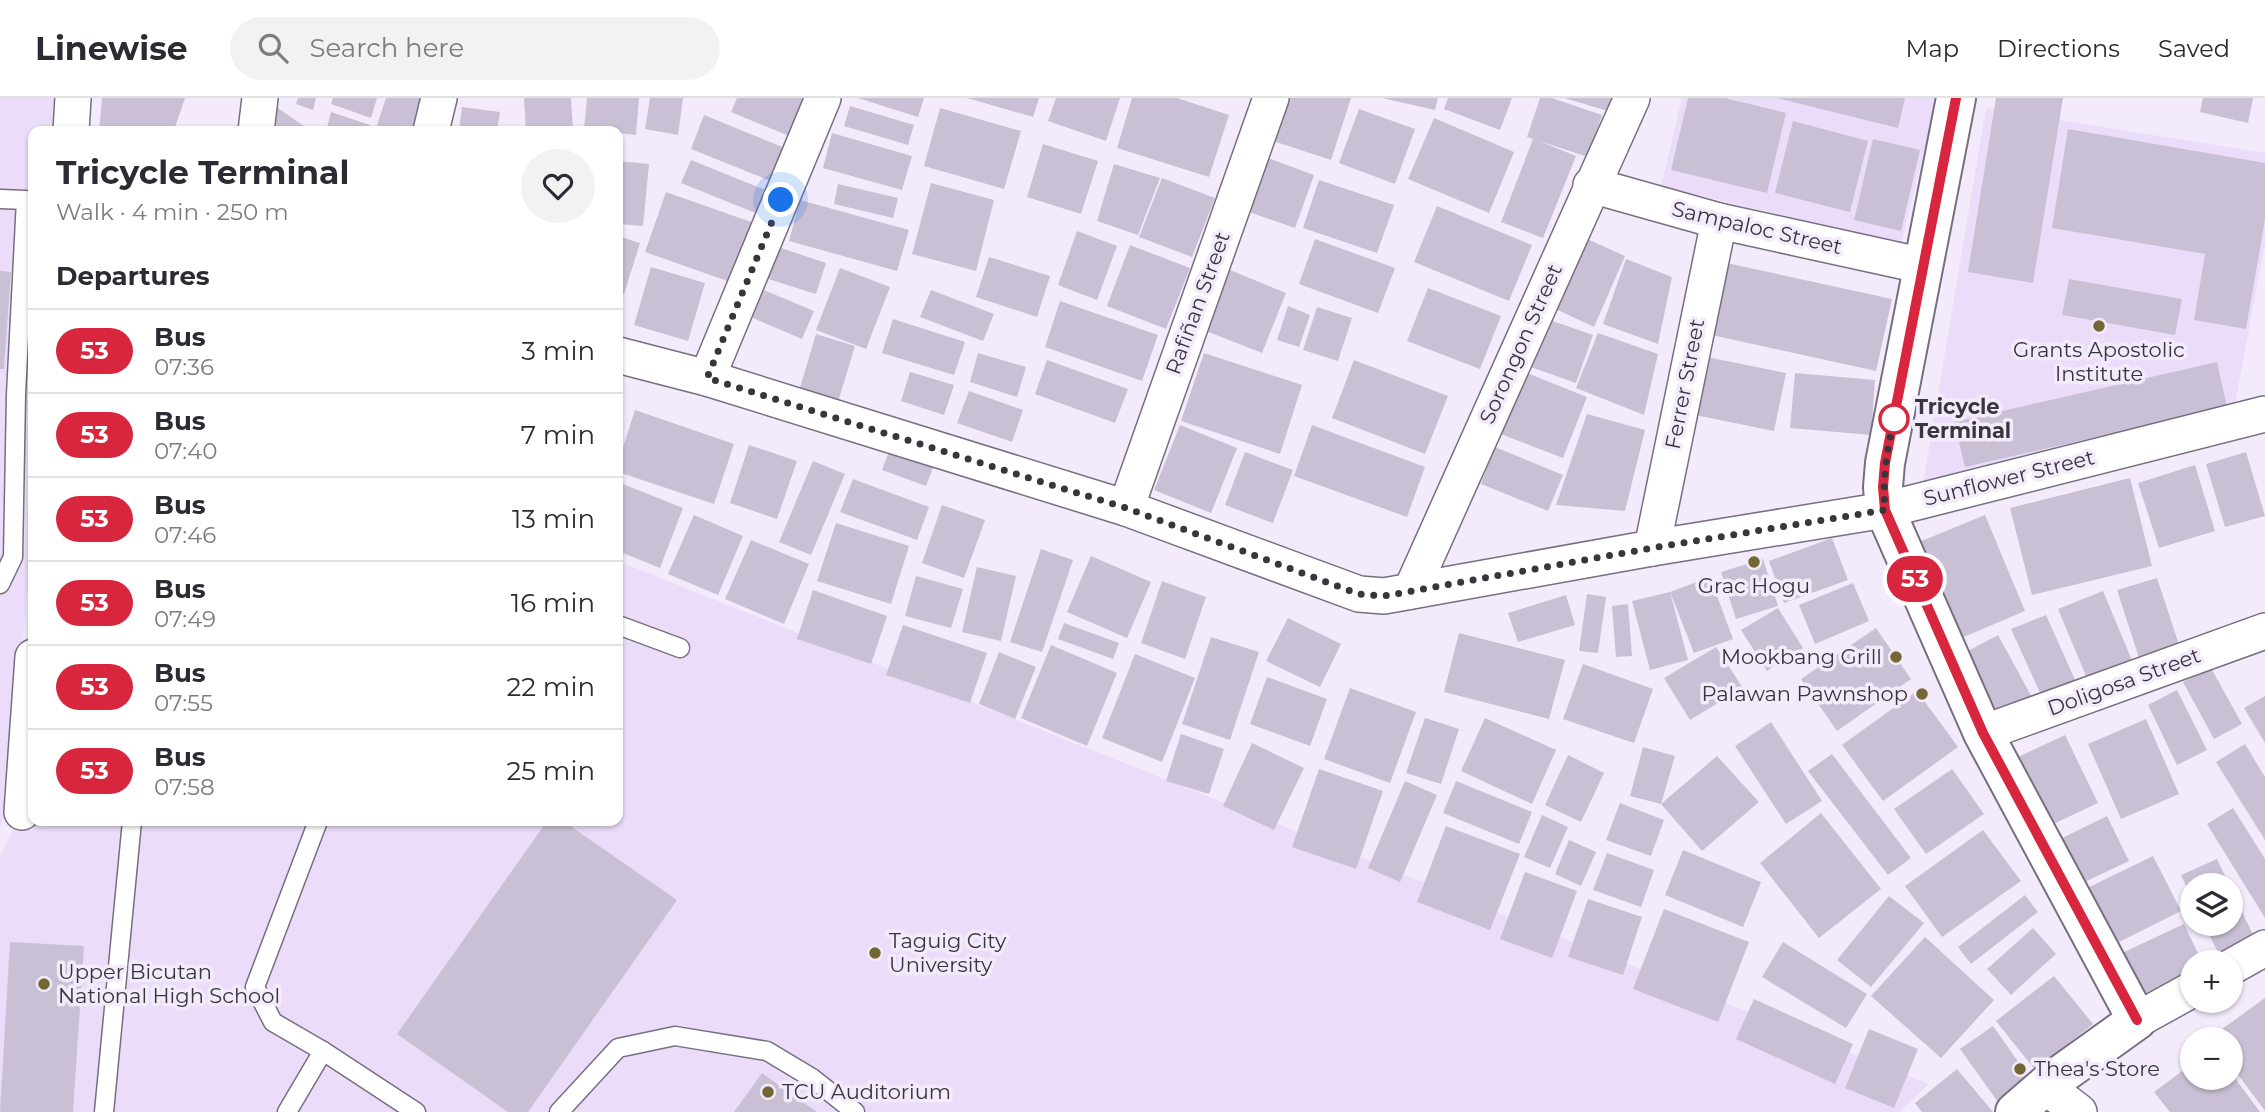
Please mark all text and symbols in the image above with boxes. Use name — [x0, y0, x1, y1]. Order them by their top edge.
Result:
search box — [230, 17, 720, 80]
text: Linewise — [35, 28, 188, 68]
icon: search — [254, 29, 292, 67]
text: Search here — [310, 32, 464, 64]
text: Map — [1906, 34, 1959, 63]
text: Directions — [1997, 34, 2120, 63]
text: Saved — [2158, 34, 2230, 63]
button: heart — [521, 149, 595, 223]
text: Tricycle Terminal — [56, 152, 349, 192]
your location — [763, 182, 798, 217]
street label: Sampaloc Street — [1670, 196, 1845, 259]
text: Walk · 4 min · 250 m — [56, 198, 289, 226]
street label: Rafiñan Street — [1160, 228, 1235, 378]
text: Departures — [56, 260, 210, 292]
street label: Sorongon Street — [1474, 260, 1567, 428]
street label: Ferrer Street — [1660, 317, 1709, 451]
marker: Grants Apostolic Institute — [2091, 318, 2107, 334]
text: Bus — [154, 321, 206, 353]
text: 3 min — [521, 335, 595, 367]
text: 53 — [80, 336, 109, 365]
place label: Grants Apostolic Institute — [2013, 337, 2185, 386]
text: 07:36 — [154, 353, 214, 381]
place label: Tricycle Terminal — [1915, 394, 2011, 443]
marker: Tricycle Terminal — [1879, 404, 1909, 434]
text: Bus — [154, 405, 206, 437]
text: 7 min — [521, 419, 595, 451]
text: 53 — [80, 420, 109, 449]
text: 07:40 — [154, 437, 217, 465]
street label: Sunflower Street — [1921, 444, 2097, 511]
text: Bus — [154, 489, 206, 521]
text: 13 min — [512, 503, 595, 535]
text: 53 — [80, 504, 109, 533]
text: 07:46 — [154, 521, 216, 549]
marker: Grac Hogu — [1746, 554, 1762, 570]
line badge: 53 — [1884, 556, 1946, 602]
text: 53 — [1901, 564, 1929, 593]
text: Bus — [154, 573, 206, 605]
place label: Grac Hogu — [1698, 573, 1810, 598]
text: 16 min — [511, 587, 595, 619]
text: 53 — [80, 588, 109, 617]
text: 07:49 — [154, 605, 216, 633]
street label: Doligosa Street — [2044, 642, 2204, 721]
place label: Mookbang Grill — [1721, 644, 1882, 669]
marker: Mookbang Grill — [1888, 649, 1904, 665]
text: Bus — [154, 657, 206, 689]
text: 22 min — [506, 671, 595, 703]
text: 53 — [80, 672, 109, 701]
place label: Palawan Pawnshop — [1701, 681, 1908, 706]
marker: Palawan Pawnshop — [1914, 686, 1930, 702]
text: 07:55 — [154, 689, 213, 717]
text: Bus — [154, 741, 206, 773]
text: 25 min — [507, 755, 595, 787]
text: 53 — [80, 756, 109, 785]
text: 07:58 — [154, 773, 215, 801]
map controls — [2180, 873, 2243, 1090]
button: layers — [2180, 873, 2243, 936]
place label: Taguig City University — [889, 928, 1007, 977]
marker: Taguig City University — [867, 945, 883, 961]
button: + — [2180, 950, 2243, 1013]
place label: Upper Bicutan National High School — [58, 959, 280, 1008]
marker: Upper Bicutan National High School — [36, 976, 52, 992]
button: − — [2180, 1027, 2243, 1090]
place label: Thea's Store — [2034, 1056, 2160, 1081]
marker: Thea's Store — [2012, 1061, 2028, 1077]
place label: TCU Auditorium — [782, 1079, 951, 1104]
marker: TCU Auditorium — [760, 1084, 776, 1100]

